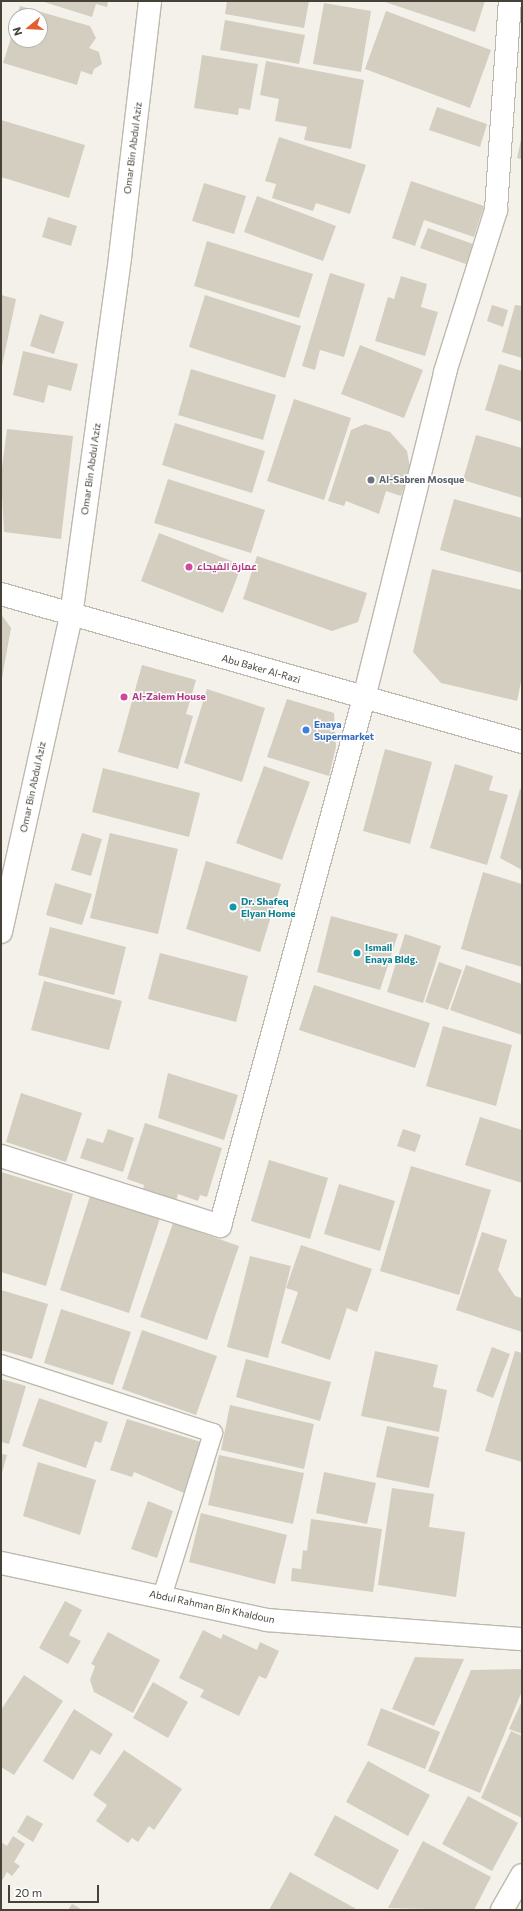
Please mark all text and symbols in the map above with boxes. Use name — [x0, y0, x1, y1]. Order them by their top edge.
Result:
north arrow — [8, 8, 48, 48]
text: N — [10, 26, 25, 38]
street label: Omar Bin Abdul Aziz — [121, 101, 145, 195]
street label: Omar Bin Abdul Aziz — [79, 422, 103, 516]
place label: Al-Sabren Mosque — [379, 474, 464, 486]
marker: Al-Sabren Mosque — [366, 475, 376, 485]
place label: عمارة الفيحاء — [197, 561, 257, 573]
marker: عمارة الفيحاء — [184, 562, 194, 572]
street label: Abu Baker Al-Razi — [220, 652, 302, 686]
place label: Al-Zaiem House — [132, 691, 206, 703]
marker: Al-Zaiem House — [119, 692, 129, 702]
place label: Enaya Supermarket — [314, 718, 374, 742]
marker: Enaya Supermarket — [301, 725, 311, 735]
street label: Omar Bin Abdul Aziz — [17, 740, 49, 834]
place label: Dr. Shafeq Elyan Home — [241, 895, 296, 918]
marker: Dr. Shafeq Elyan Home — [228, 902, 238, 912]
place label: Ismail Enaya Bldg. — [365, 941, 418, 964]
marker: Ismail Enaya Bldg. — [352, 948, 362, 958]
street label: Abdul Rahman Bin Khaldoun — [148, 1588, 276, 1626]
scale bar — [10, 1877, 101, 1903]
text: 20 m — [15, 1885, 42, 1899]

